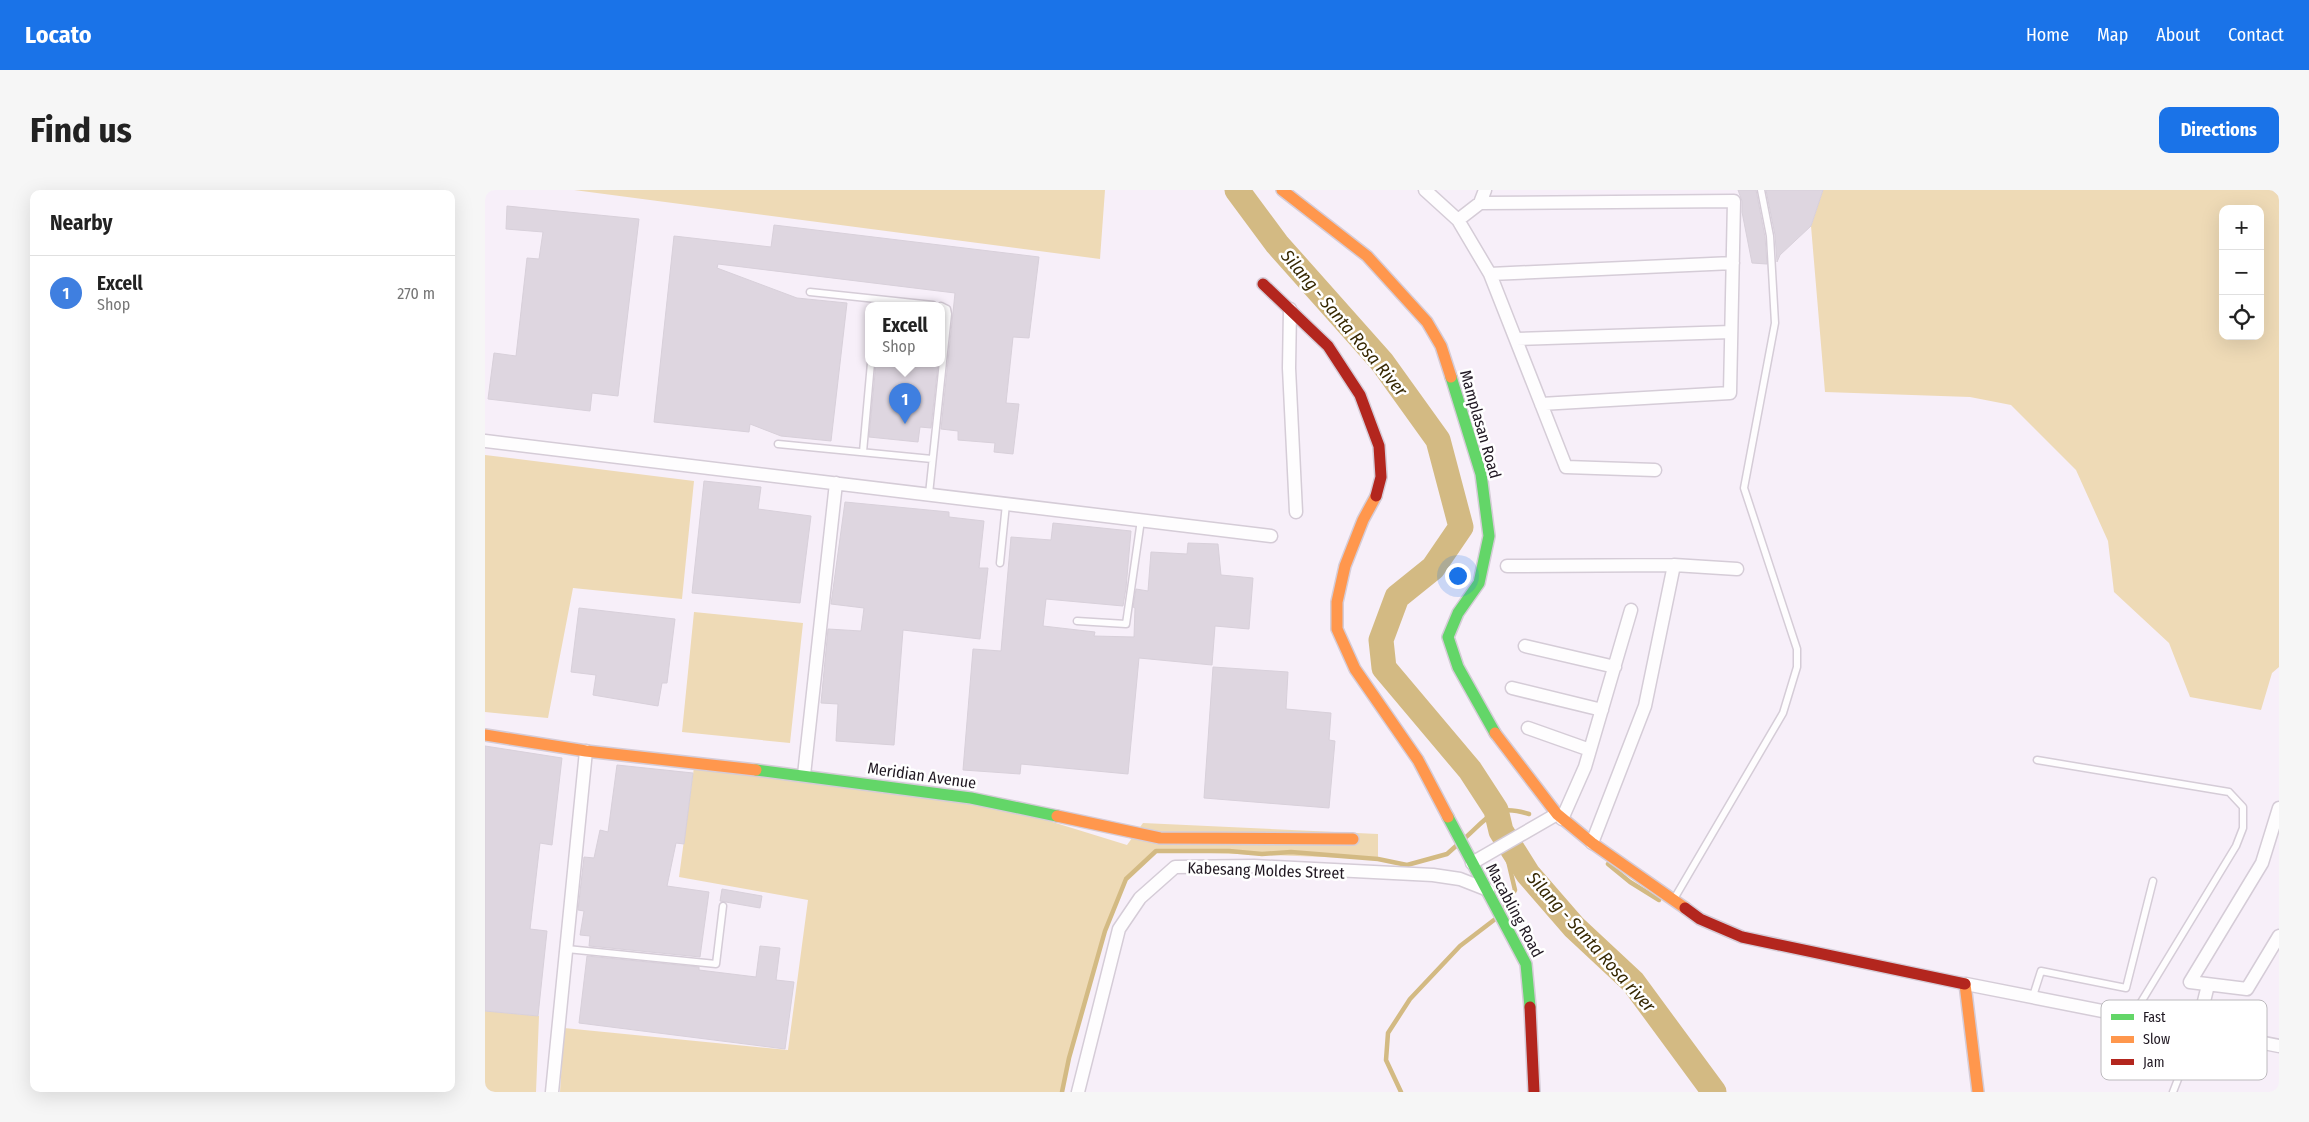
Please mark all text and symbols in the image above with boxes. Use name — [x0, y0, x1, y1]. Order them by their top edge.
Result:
text: Locato — [25, 21, 91, 49]
text: Home — [2026, 24, 2069, 46]
text: Map — [2097, 24, 2128, 46]
text: About — [2156, 24, 2200, 46]
text: Contact — [2228, 24, 2284, 46]
button: Directions — [2159, 107, 2279, 153]
text: Find us — [30, 109, 132, 151]
map controls — [2219, 205, 2264, 340]
button: + — [2219, 205, 2264, 250]
text: Nearby — [50, 210, 112, 236]
water label: Silang - Santa Rosa River — [1276, 245, 1412, 401]
button: − — [2219, 250, 2264, 295]
text: Excell — [97, 272, 143, 295]
text: 1 — [63, 284, 69, 303]
text: 270 m — [397, 284, 435, 303]
text: Shop — [97, 295, 130, 314]
button: locate — [2219, 295, 2264, 340]
popup — [865, 302, 945, 367]
text: Excell — [882, 314, 928, 337]
text: Shop — [882, 337, 916, 356]
street label: Mamplasan Road — [1456, 368, 1505, 481]
pin: 1 — [889, 383, 921, 424]
your location — [1445, 563, 1471, 589]
street label: Meridian Avenue — [866, 758, 978, 793]
street label: Kabesang Moldes Street — [1187, 858, 1346, 883]
street label: Macabling Road — [1482, 860, 1547, 960]
water label: Silang - Santa Rosa river — [1522, 867, 1660, 1017]
legend — [2101, 1000, 2267, 1080]
text: Fast — [2143, 1009, 2166, 1026]
text: Slow — [2143, 1031, 2170, 1048]
text: Jam — [2143, 1054, 2164, 1071]

